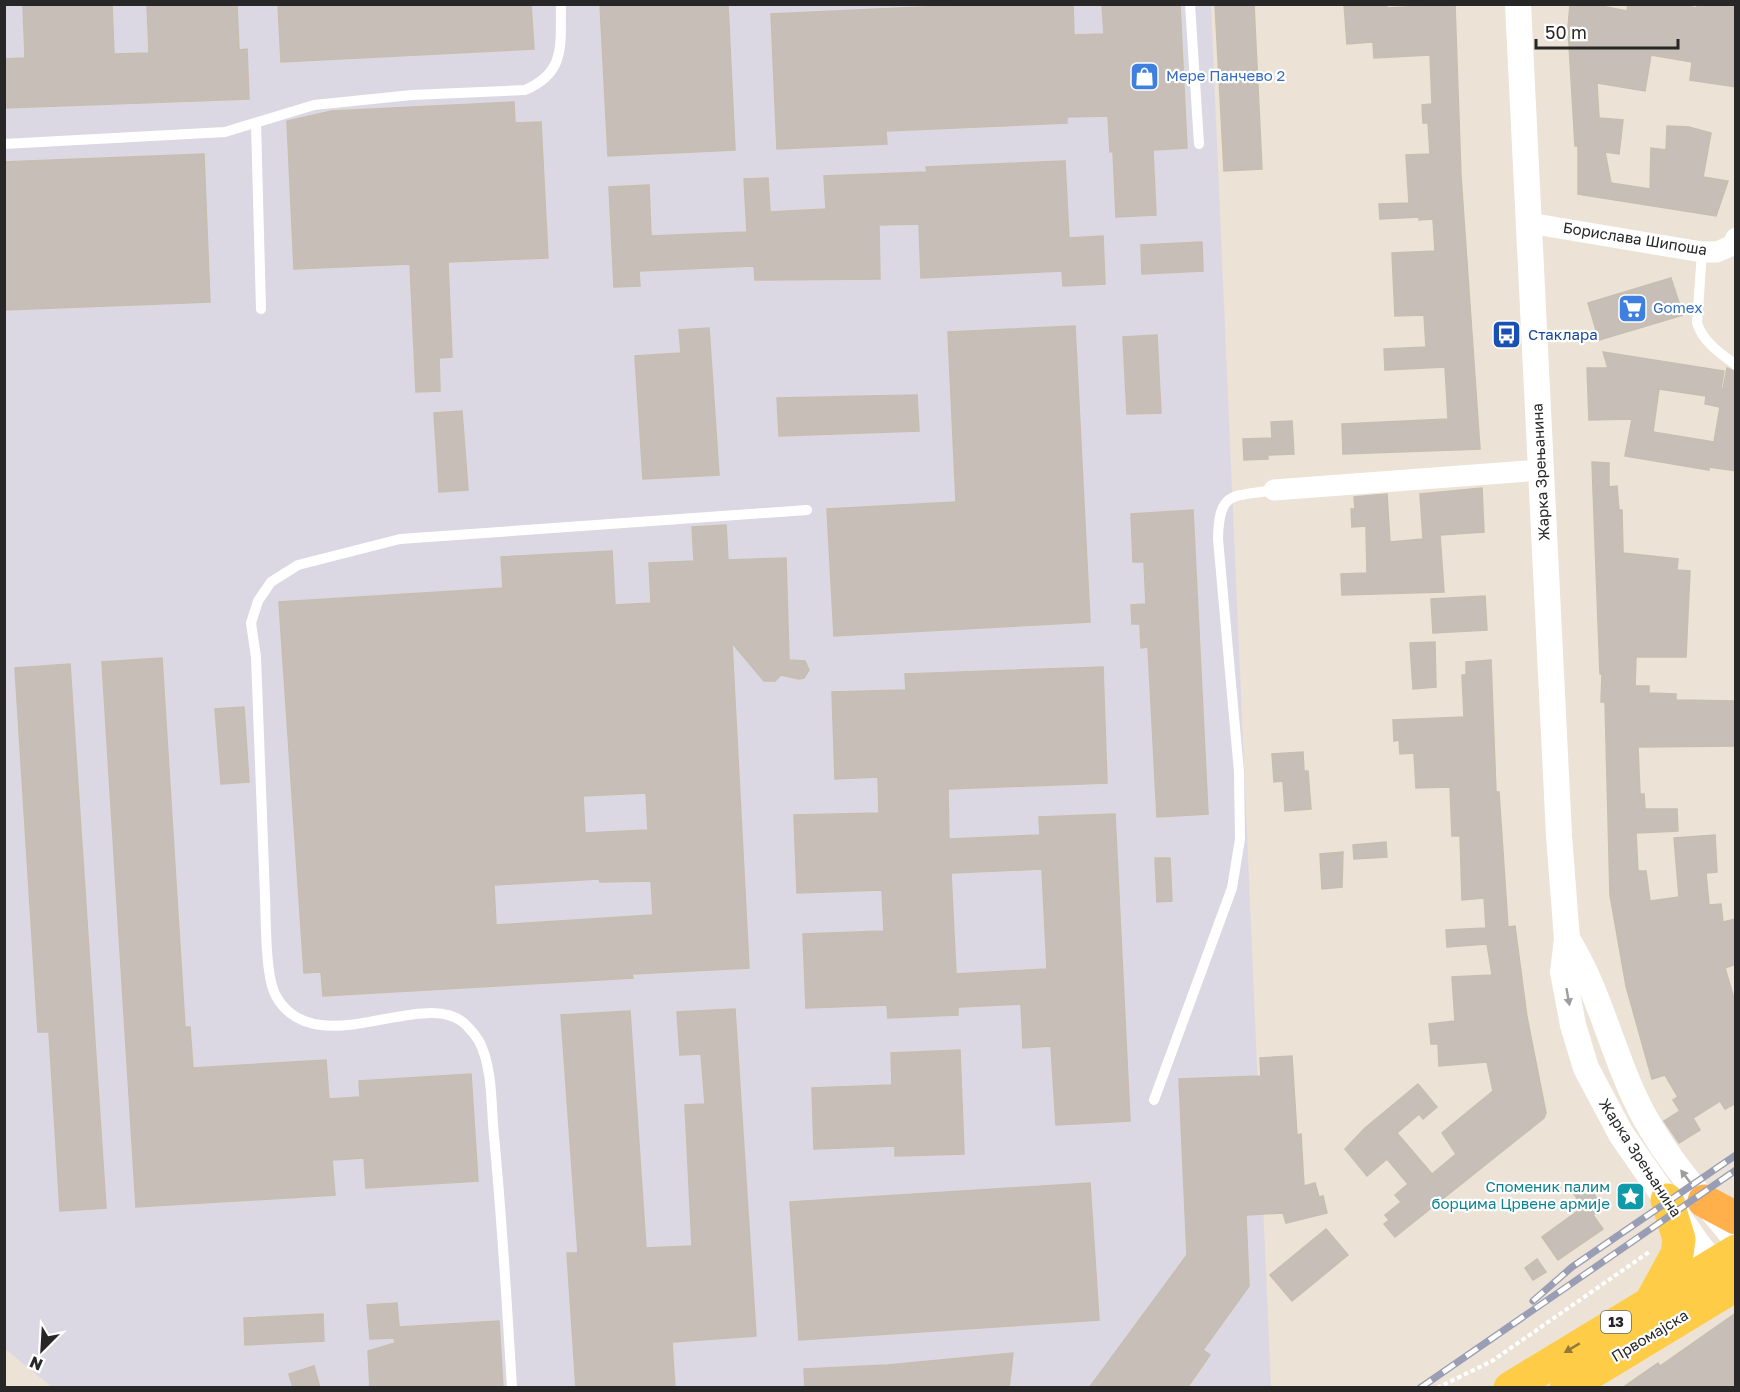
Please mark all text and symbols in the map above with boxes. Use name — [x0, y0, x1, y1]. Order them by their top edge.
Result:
scale bar — [1536, 12, 1678, 50]
text: 50 m — [1545, 21, 1587, 43]
shop icon: Мере Панчево 2 — [1129, 60, 1161, 92]
place label: Мере Панчево 2 — [1166, 66, 1285, 84]
street label: Борислава Шипоша — [1562, 218, 1709, 258]
supermarket icon: Gomex — [1616, 292, 1648, 324]
place label: Gomex — [1653, 298, 1703, 316]
bus stop icon: Стаклара — [1491, 319, 1523, 351]
place label: Стаклара — [1528, 325, 1598, 343]
street label: Жарка Зрењанина — [1527, 403, 1553, 541]
one-way arrow — [1564, 988, 1573, 1007]
street label: Жарка Зрењанина — [1596, 1095, 1686, 1220]
one-way arrow — [1680, 1170, 1692, 1185]
place label: Споменик палим борцима Црвене армије — [1432, 1177, 1610, 1212]
place icon: Споменик палим борцима Црвене армије — [1615, 1180, 1647, 1212]
street label: Првомајска — [1608, 1305, 1691, 1365]
road number: 13 — [1601, 1311, 1631, 1333]
north arrow — [12, 1320, 72, 1380]
one-way arrow — [1564, 1343, 1581, 1354]
text: N — [26, 1352, 46, 1375]

